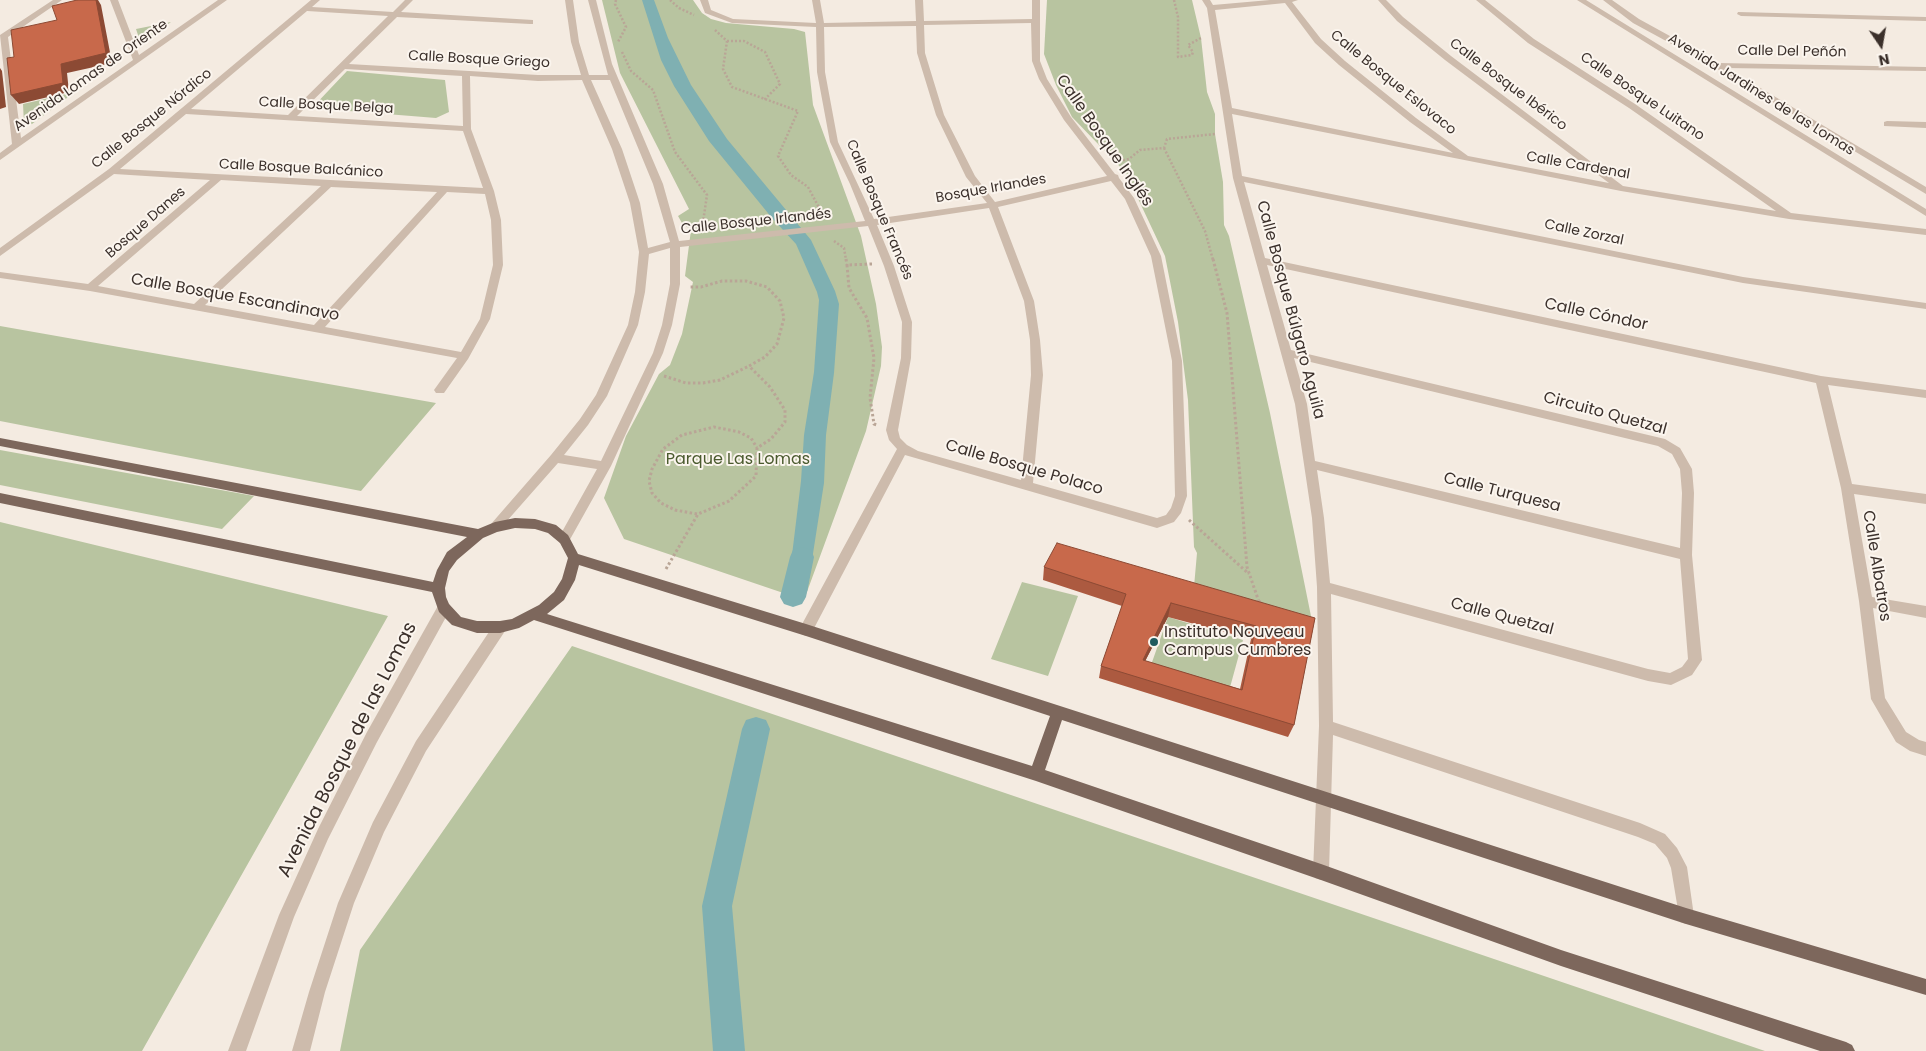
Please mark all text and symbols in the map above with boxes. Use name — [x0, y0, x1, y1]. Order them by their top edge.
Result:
street label: Avenida Lomas de Oriente — [11, 16, 171, 136]
north arrow — [1856, 20, 1906, 70]
street label: Calle Bosque Eslovaco — [1327, 27, 1459, 139]
street label: Avenida Jardines de las Lomas — [1665, 30, 1857, 160]
street label: Calle Bosque Ibérico — [1446, 35, 1570, 135]
street label: Calle Del Peñón — [1737, 43, 1847, 61]
street label: Calle Bosque Griego — [408, 48, 550, 72]
street label: Calle Bosque Luitano — [1577, 49, 1707, 145]
text: N — [1877, 49, 1891, 71]
street label: Calle Bosque Nórdico — [89, 65, 215, 173]
street label: Calle Bosque Inglés — [1051, 72, 1157, 210]
street label: Calle Bosque Belga — [258, 94, 394, 118]
street label: Calle Bosque Francés — [842, 137, 916, 283]
street label: Calle Cardenal — [1525, 149, 1631, 183]
street label: Calle Bosque Balcánico — [218, 156, 384, 182]
street label: Bosque Irlandes — [935, 171, 1047, 207]
street label: Bosque Danes — [103, 184, 189, 262]
street label: Calle Bosque Búlgaro Aguila — [1252, 199, 1328, 421]
street label: Calle Bosque Irlandés — [680, 206, 832, 238]
street label: Calle Zorzal — [1543, 216, 1625, 250]
street label: Calle Bosque Escandinavo — [129, 270, 341, 326]
street label: Calle Cóndor — [1543, 295, 1649, 335]
street label: Circuito Quetzal — [1541, 388, 1669, 440]
street label: Calle Bosque Polaco — [943, 436, 1105, 500]
park label: Parque Las Lomas — [666, 450, 810, 470]
street label: Calle Turquesa — [1441, 469, 1563, 517]
street label: Calle Albatros — [1858, 509, 1894, 623]
street label: Calle Quetzal — [1448, 594, 1556, 640]
street label: Avenida Bosque de las Lomas — [274, 619, 422, 881]
place label: Instituto Nouveau Campus Cumbres — [1164, 623, 1311, 661]
marker: Instituto Nouveau Campus Cumbres — [1148, 636, 1160, 648]

